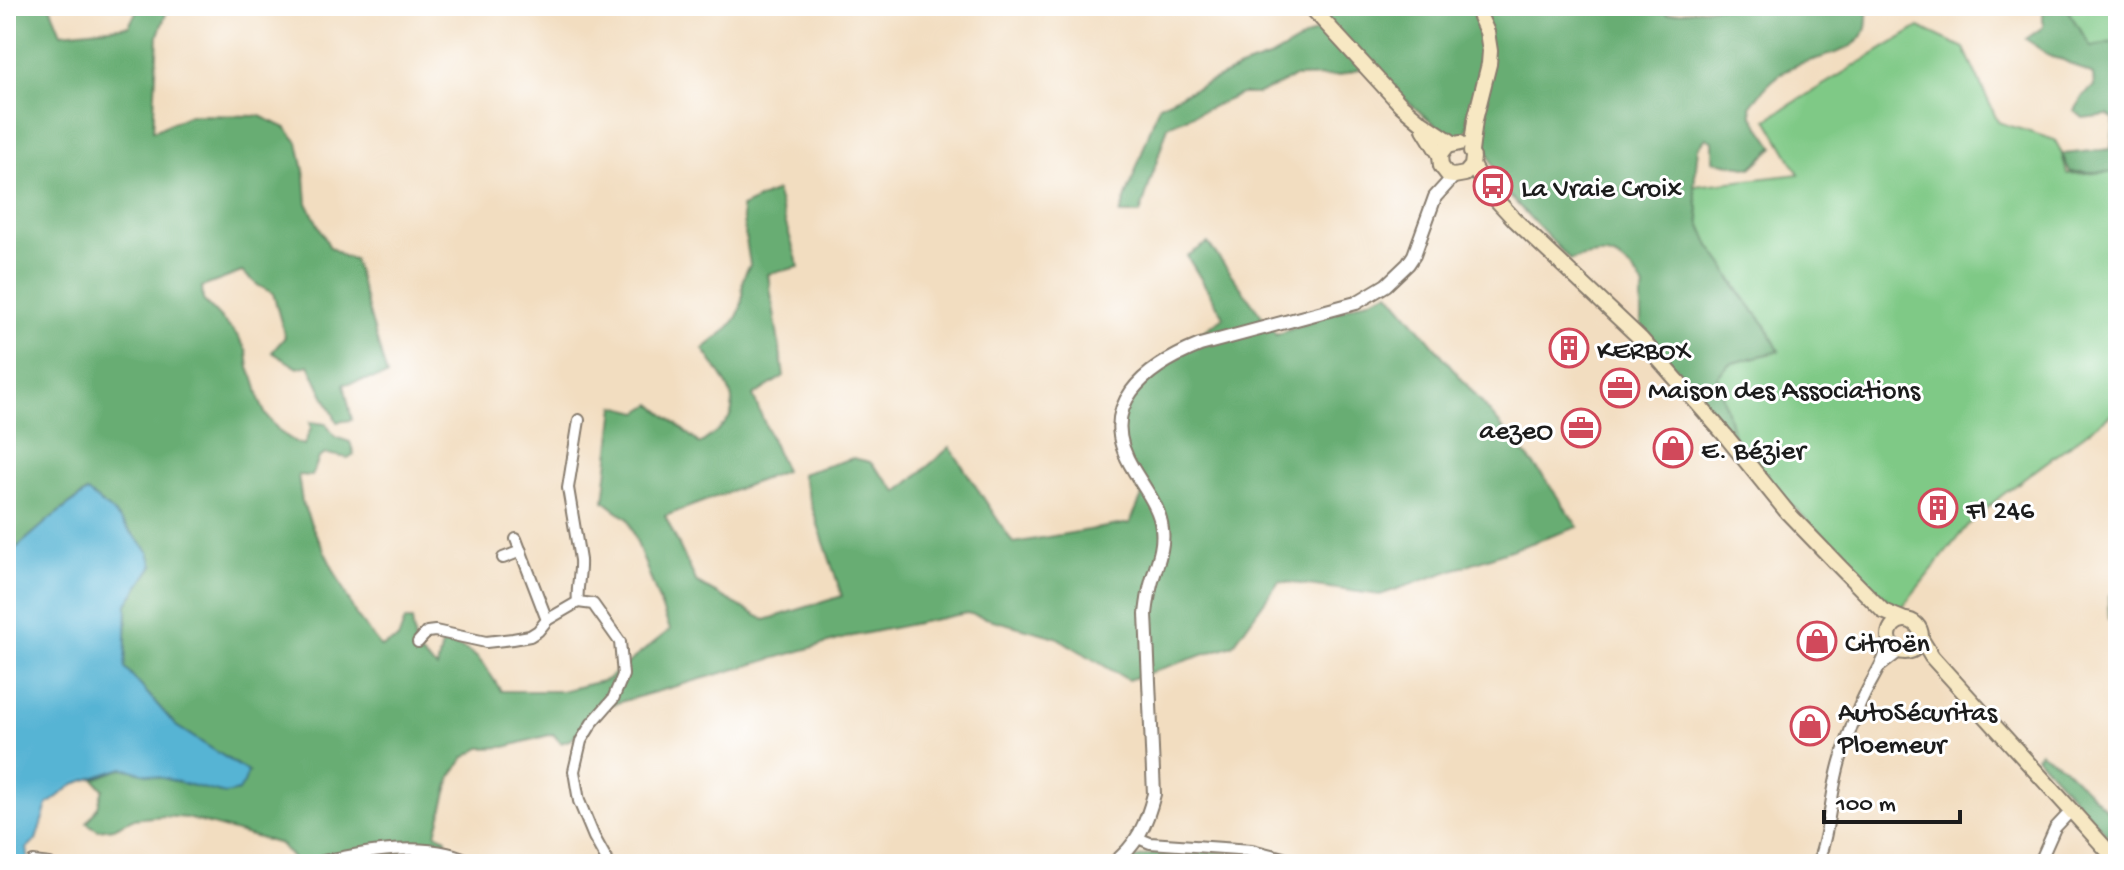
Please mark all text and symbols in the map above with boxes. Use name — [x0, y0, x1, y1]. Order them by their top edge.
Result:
bus stop icon: La Vraie Croix — [1472, 165, 1514, 207]
place label: La Vraie Croix — [1521, 174, 1682, 207]
building icon: KERBOX — [1548, 327, 1590, 369]
place label: KERBOX — [1597, 336, 1692, 369]
office icon: Maison des Associations — [1599, 367, 1641, 409]
place label: Maison des Associations — [1648, 376, 1921, 409]
office icon: aezeO — [1560, 407, 1602, 449]
place label: aezeO — [1479, 416, 1553, 449]
shop icon: E. Bézier — [1652, 427, 1694, 469]
place label: E. Bézier — [1701, 436, 1808, 469]
building icon: Fl 246 — [1917, 487, 1959, 529]
place label: Fl 246 — [1965, 496, 2035, 529]
shop icon: Citroën — [1796, 620, 1838, 662]
place label: Citroën — [1845, 629, 1931, 662]
place label: AutoSécuritas Ploemeur — [1837, 698, 1998, 763]
shop icon: AutoSécuritas Ploemeur — [1789, 705, 1831, 747]
scale bar — [1824, 774, 1960, 824]
text: 100 m — [1835, 791, 1896, 820]

